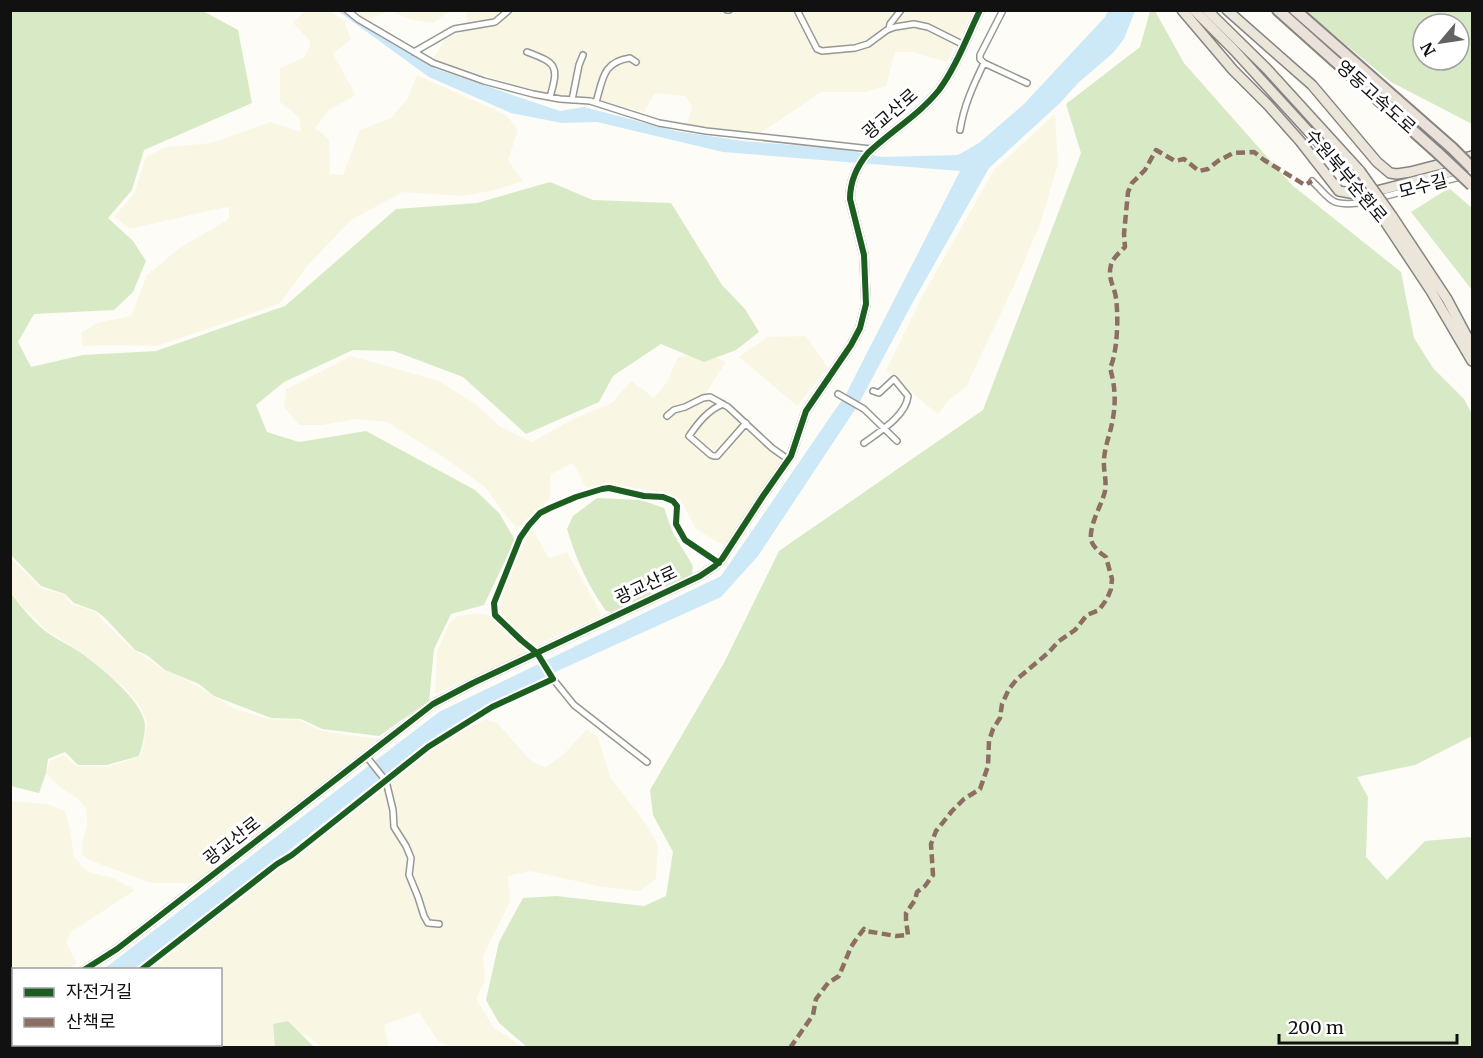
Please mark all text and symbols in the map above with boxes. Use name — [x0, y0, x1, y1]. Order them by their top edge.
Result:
north arrow — [1411, 12, 1471, 72]
text: N — [1416, 39, 1440, 60]
street label: 영동고속도로 — [1332, 55, 1421, 138]
street label: 광교산로 — [857, 83, 922, 144]
street label: 수원북부순환로 — [1300, 124, 1392, 227]
street label: 모수길 — [1396, 168, 1450, 203]
street label: 광교산로 — [611, 560, 681, 609]
street label: 광교산로 — [199, 811, 265, 870]
legend — [12, 968, 222, 1046]
text: 자전거길 — [66, 980, 132, 1003]
scale bar — [1279, 1007, 1458, 1045]
text: 산책로 — [66, 1010, 116, 1033]
text: 200 m — [1288, 1016, 1344, 1039]

